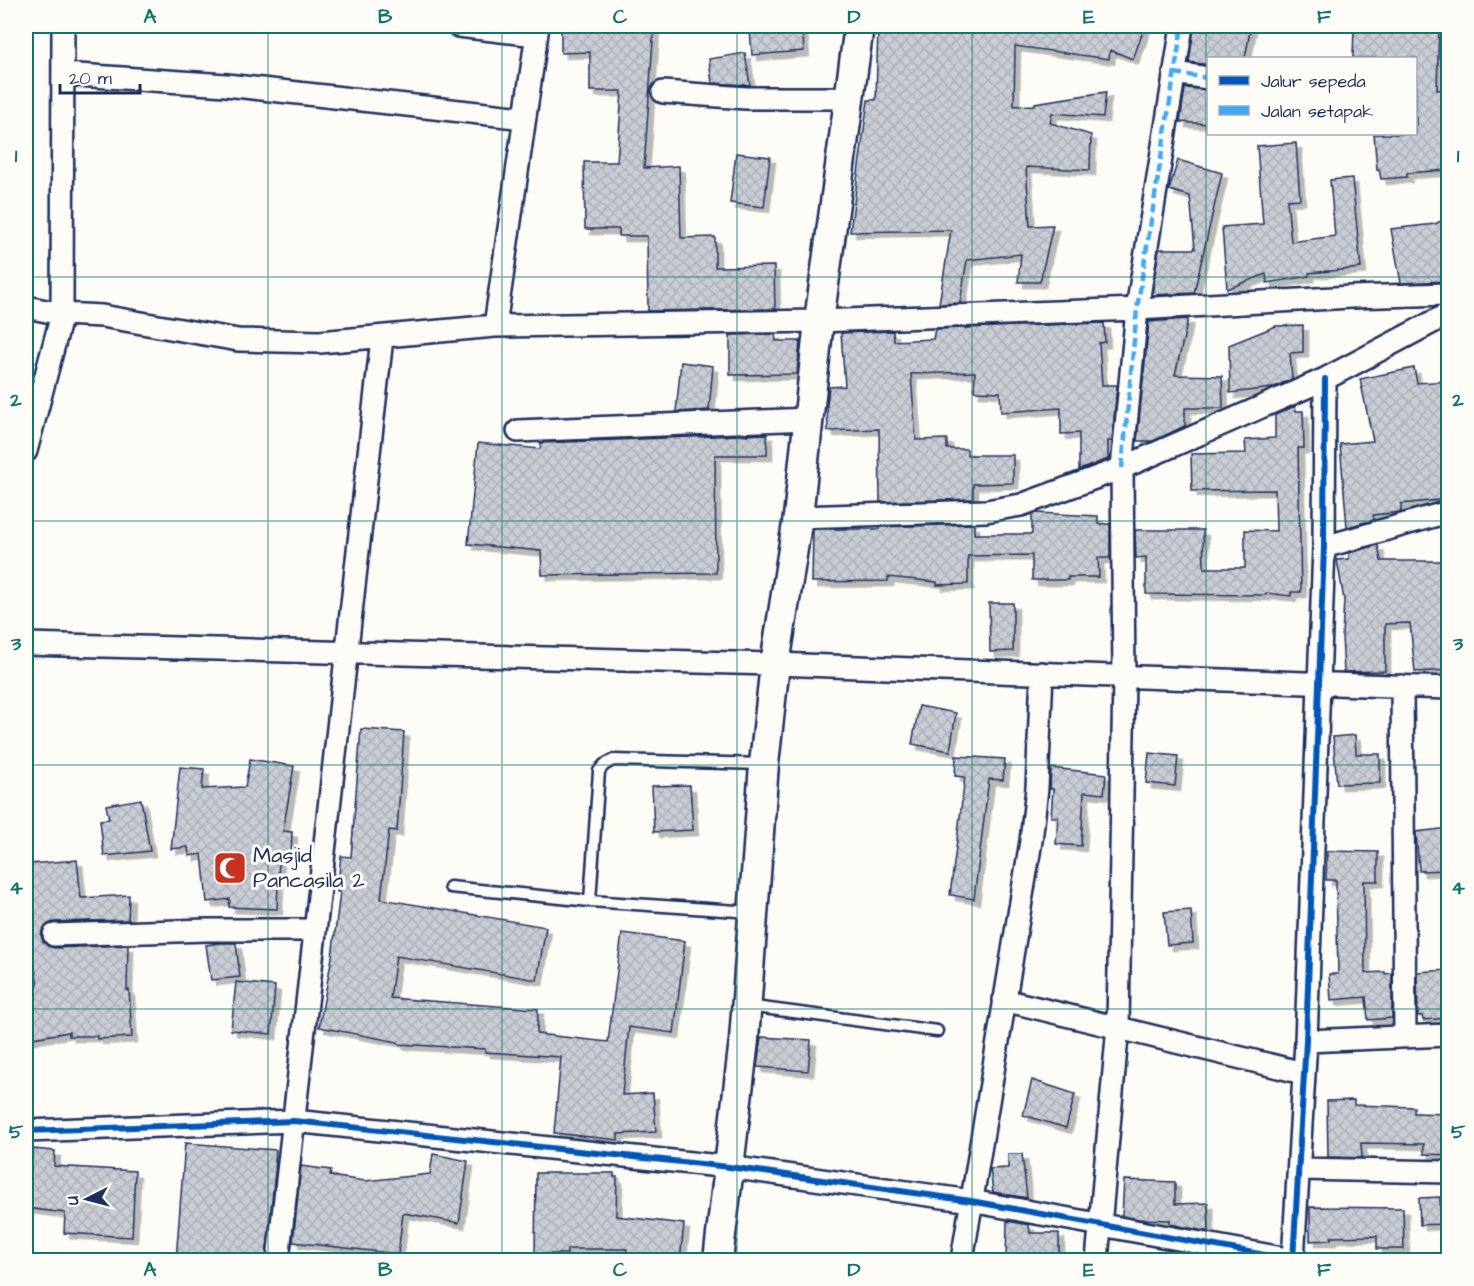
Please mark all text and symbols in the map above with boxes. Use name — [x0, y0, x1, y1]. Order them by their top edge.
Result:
text: A — [144, 3, 157, 31]
text: B — [378, 3, 393, 31]
text: C — [613, 3, 628, 31]
text: D — [848, 3, 861, 31]
text: E — [1083, 3, 1095, 31]
text: F — [1317, 3, 1332, 31]
scale bar — [60, 57, 140, 95]
legend — [1207, 57, 1417, 135]
text: 20 m — [69, 66, 112, 91]
text: Jalur sepeda — [1261, 69, 1366, 94]
text: Jalan setapak — [1261, 99, 1373, 124]
text: 1 — [15, 142, 18, 170]
text: 1 — [1457, 142, 1460, 170]
text: 2 — [9, 386, 22, 414]
text: 2 — [1451, 386, 1464, 414]
text: 3 — [10, 630, 22, 658]
text: 3 — [1452, 630, 1464, 658]
place label: Masjid Pancasila 2 — [253, 840, 365, 896]
mosque icon: Masjid Pancasila 2 — [212, 850, 248, 886]
text: 4 — [9, 874, 23, 902]
text: 4 — [1451, 874, 1465, 902]
text: 5 — [9, 1118, 24, 1146]
text: 5 — [1451, 1118, 1466, 1146]
north arrow — [57, 1169, 117, 1229]
text: U — [62, 1195, 84, 1206]
text: A — [144, 1256, 157, 1284]
text: B — [378, 1256, 393, 1284]
text: C — [613, 1256, 628, 1284]
text: D — [848, 1256, 861, 1284]
text: E — [1083, 1256, 1095, 1284]
text: F — [1317, 1256, 1332, 1284]

